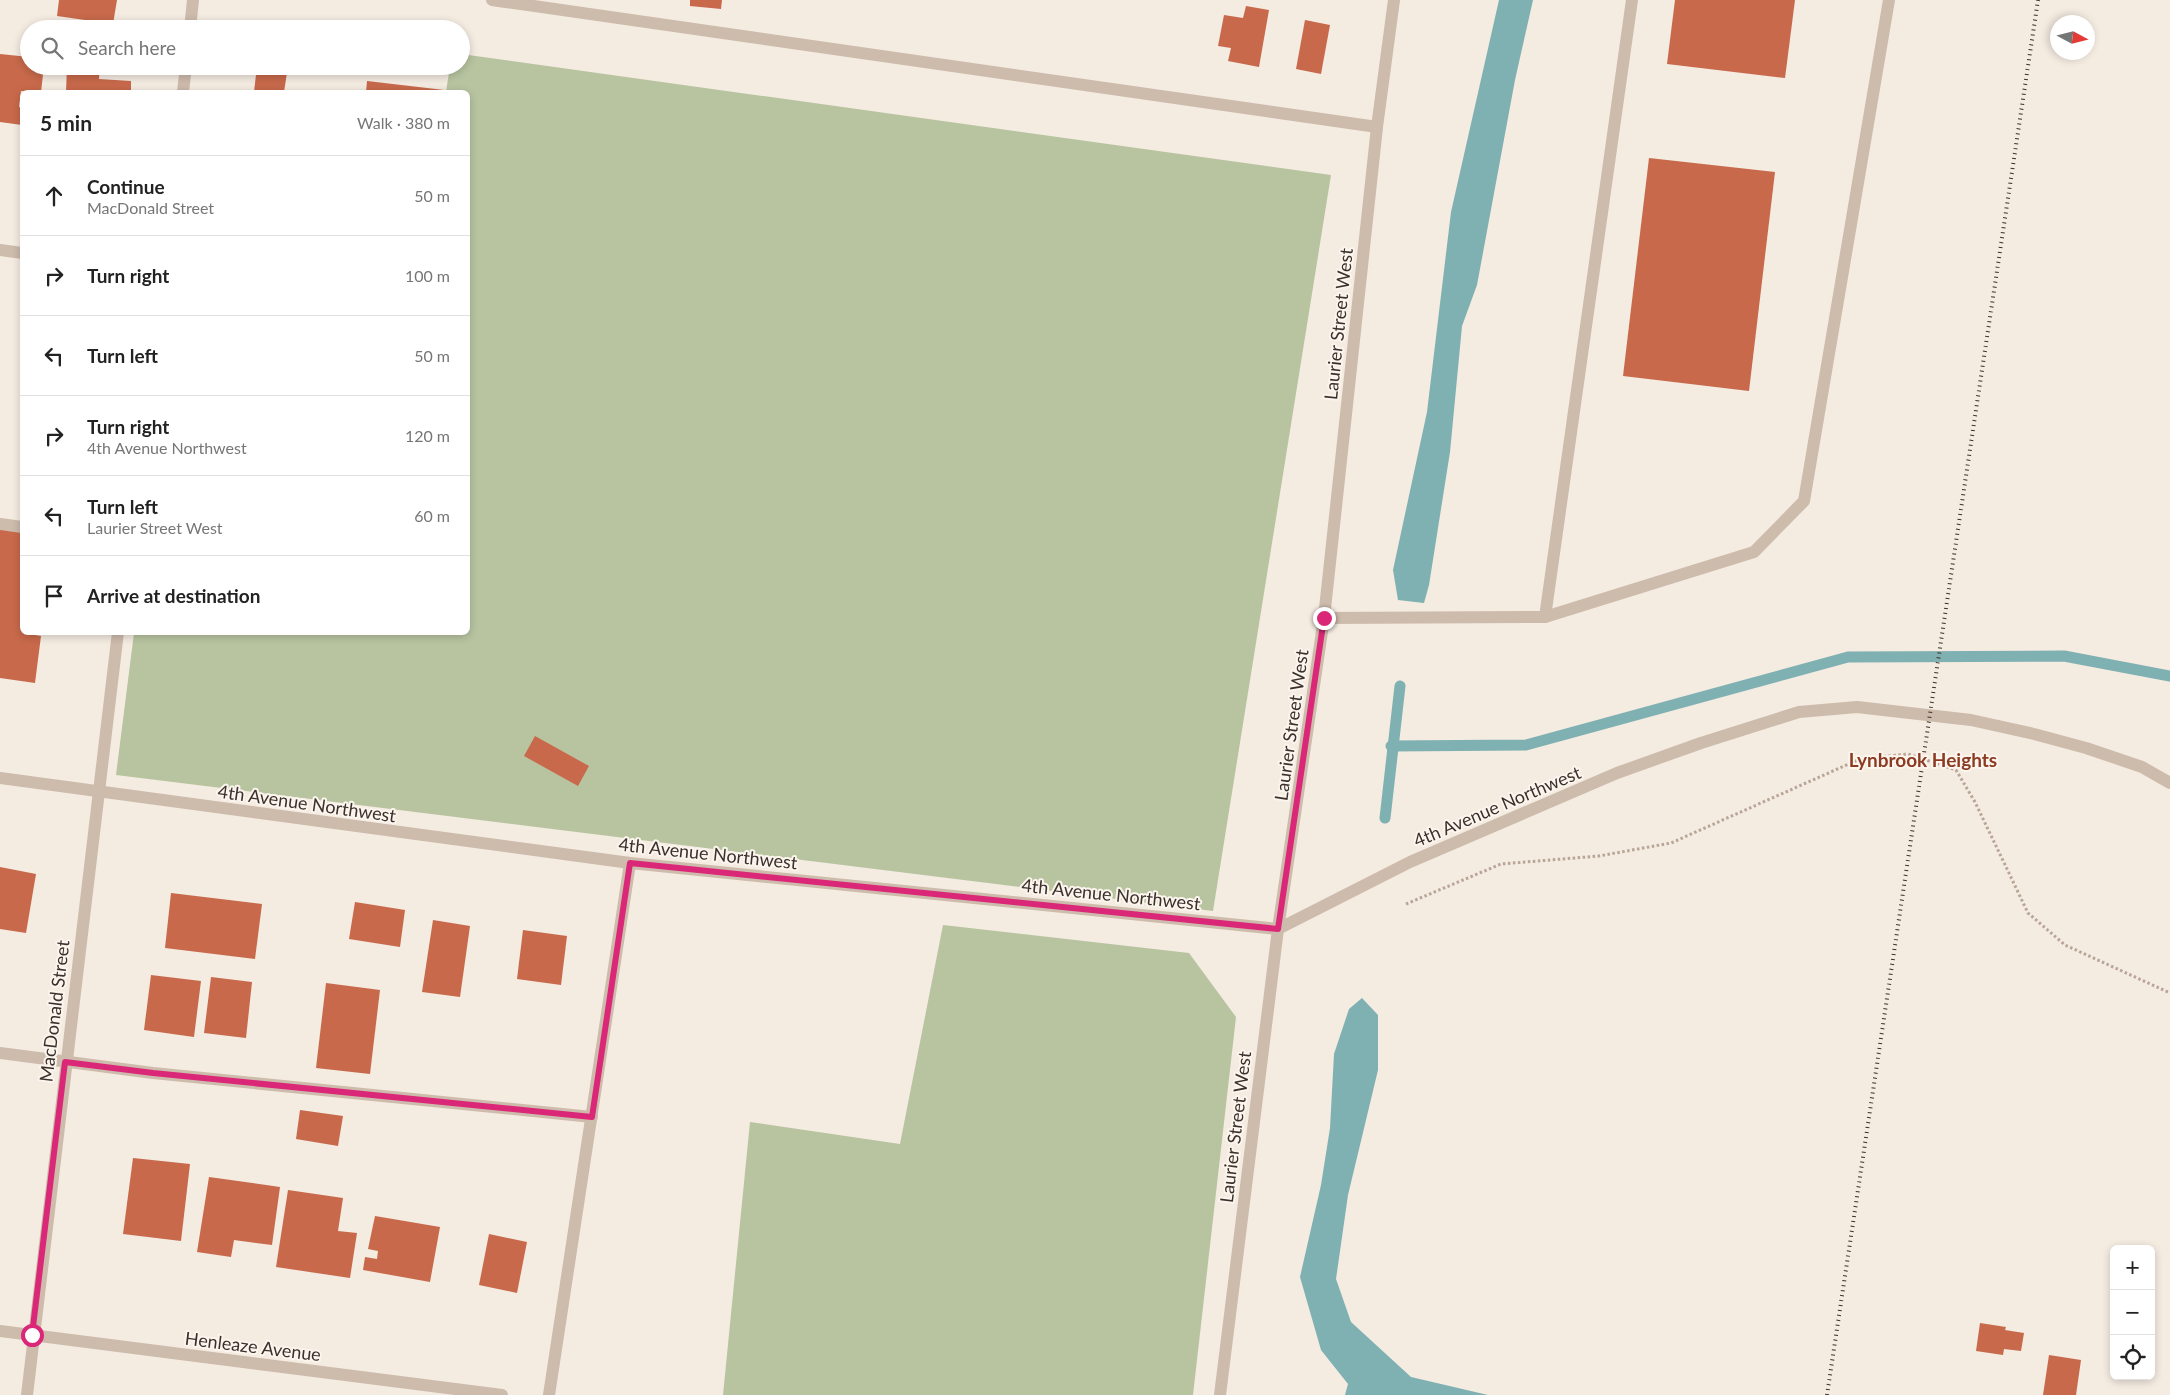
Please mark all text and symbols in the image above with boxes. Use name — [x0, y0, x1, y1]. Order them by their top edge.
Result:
north arrow — [2050, 15, 2095, 60]
search box — [20, 20, 470, 75]
icon: search — [38, 34, 66, 62]
text: Search here — [78, 36, 176, 59]
text: 5 min — [40, 110, 92, 135]
text: Walk · 380 m — [357, 113, 450, 132]
text: Continue — [87, 175, 165, 198]
icon: ahead — [40, 182, 68, 210]
text: 50 m — [414, 186, 450, 205]
text: MacDonald Street — [87, 198, 214, 217]
street label: Laurier Street West — [1319, 246, 1357, 401]
icon: right — [40, 262, 68, 290]
text: Turn right — [87, 264, 169, 287]
text: 100 m — [405, 266, 450, 285]
icon: left — [40, 342, 68, 370]
text: Turn left — [87, 344, 158, 367]
text: 50 m — [414, 346, 450, 365]
text: Turn right — [87, 415, 169, 438]
icon: right — [40, 422, 68, 450]
text: 120 m — [405, 426, 450, 445]
text: 4th Avenue Northwest — [87, 438, 247, 457]
text: Turn left — [87, 495, 158, 518]
icon: left — [40, 502, 68, 530]
text: 60 m — [414, 506, 450, 525]
text: Laurier Street West — [87, 518, 223, 537]
icon: arrive — [40, 582, 68, 610]
text: Arrive at destination — [87, 584, 260, 607]
route end — [1313, 607, 1336, 630]
street label: Laurier Street West — [1269, 647, 1313, 802]
district label: Lynbrook Heights — [1849, 748, 1997, 771]
street label: 4th Avenue Northwest — [1410, 761, 1584, 851]
street label: 4th Avenue Northwest — [217, 780, 398, 826]
street label: 4th Avenue Northwest — [618, 833, 799, 873]
street label: 4th Avenue Northwest — [1021, 874, 1202, 914]
street label: MacDonald Street — [34, 938, 74, 1083]
street label: Laurier Street West — [1215, 1049, 1255, 1204]
map controls — [2110, 1245, 2155, 1380]
button: + — [2110, 1245, 2155, 1290]
button: − — [2110, 1290, 2155, 1335]
route start — [21, 1324, 44, 1347]
street label: Henleaze Avenue — [184, 1327, 322, 1365]
button: locate — [2110, 1335, 2155, 1380]

